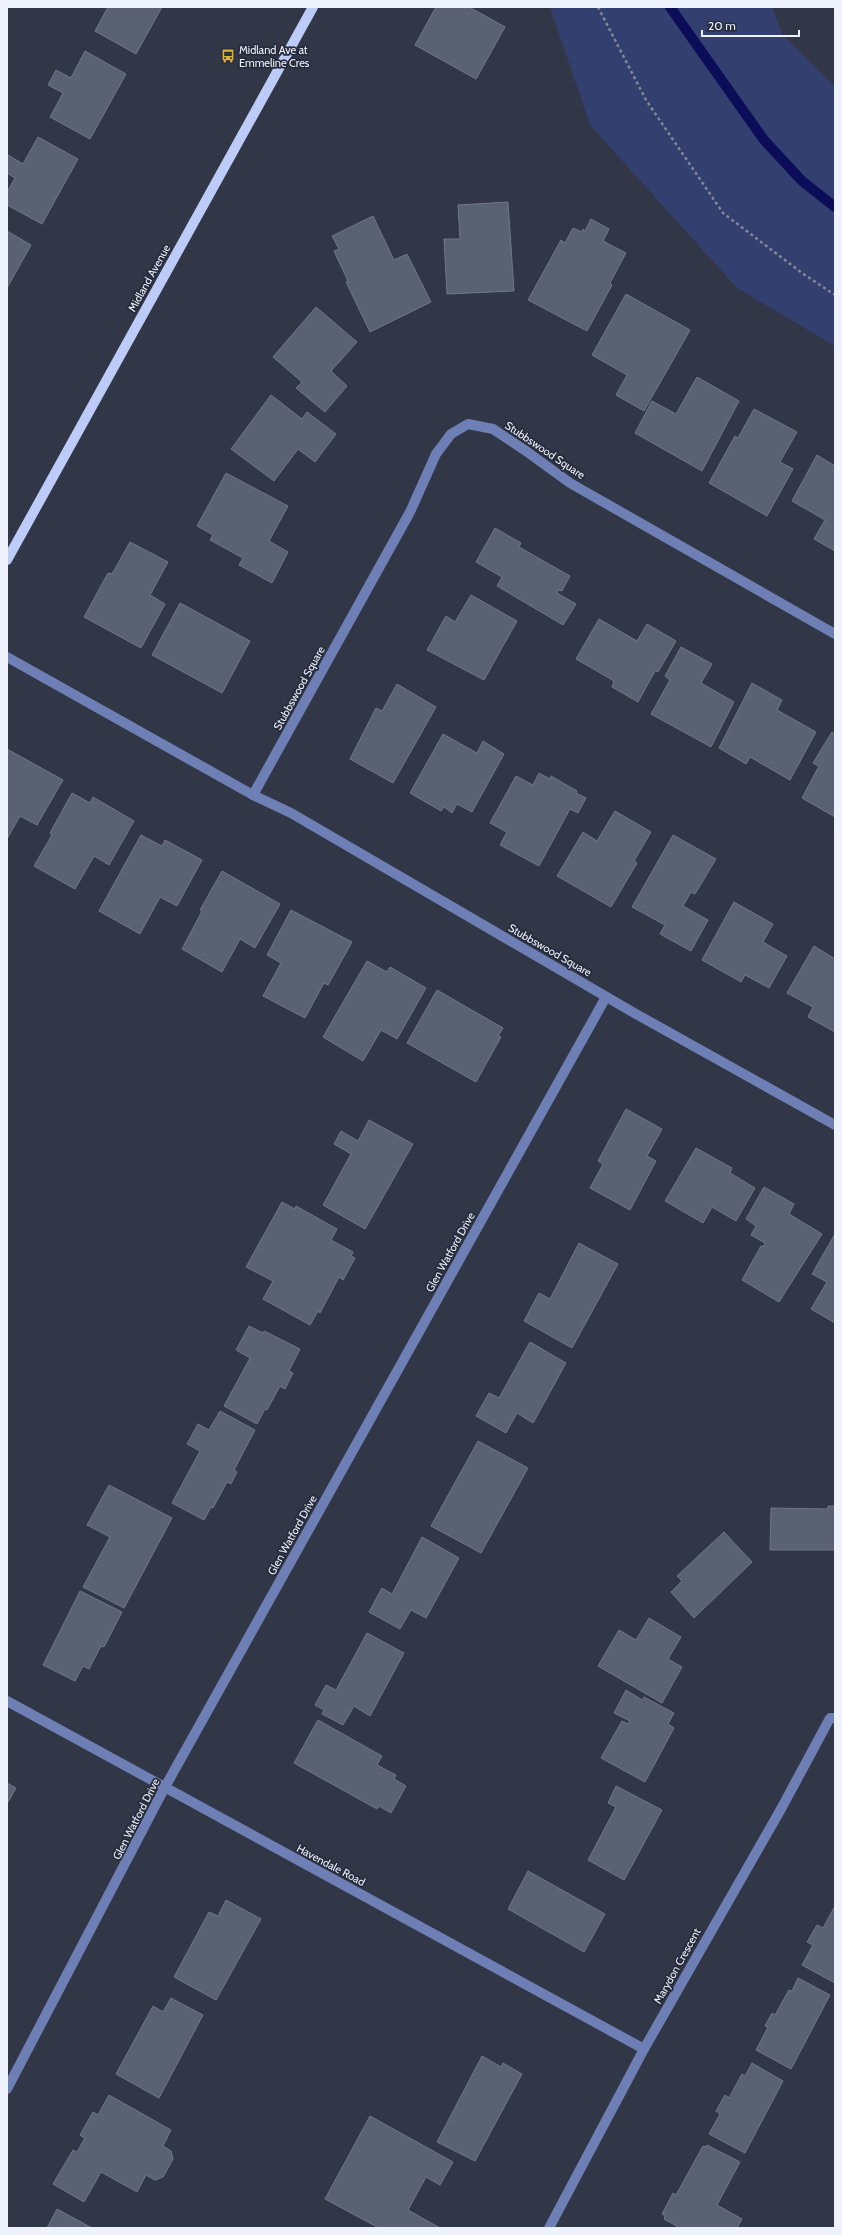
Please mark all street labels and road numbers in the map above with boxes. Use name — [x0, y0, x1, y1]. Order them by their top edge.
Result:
street label: Midland Avenue — [125, 242, 173, 314]
street label: Stubbswood Square — [502, 418, 588, 482]
street label: Stubbswood Square — [270, 643, 328, 732]
street label: Stubbswood Square — [506, 921, 594, 980]
street label: Glen Watford Drive — [422, 1209, 478, 1294]
street label: Glen Watford Drive — [264, 1492, 320, 1577]
street label: Glen Watford Drive — [110, 1776, 163, 1862]
street label: Havendale Road — [294, 1841, 368, 1889]
street label: Marydon Crescent — [650, 1925, 704, 2006]

